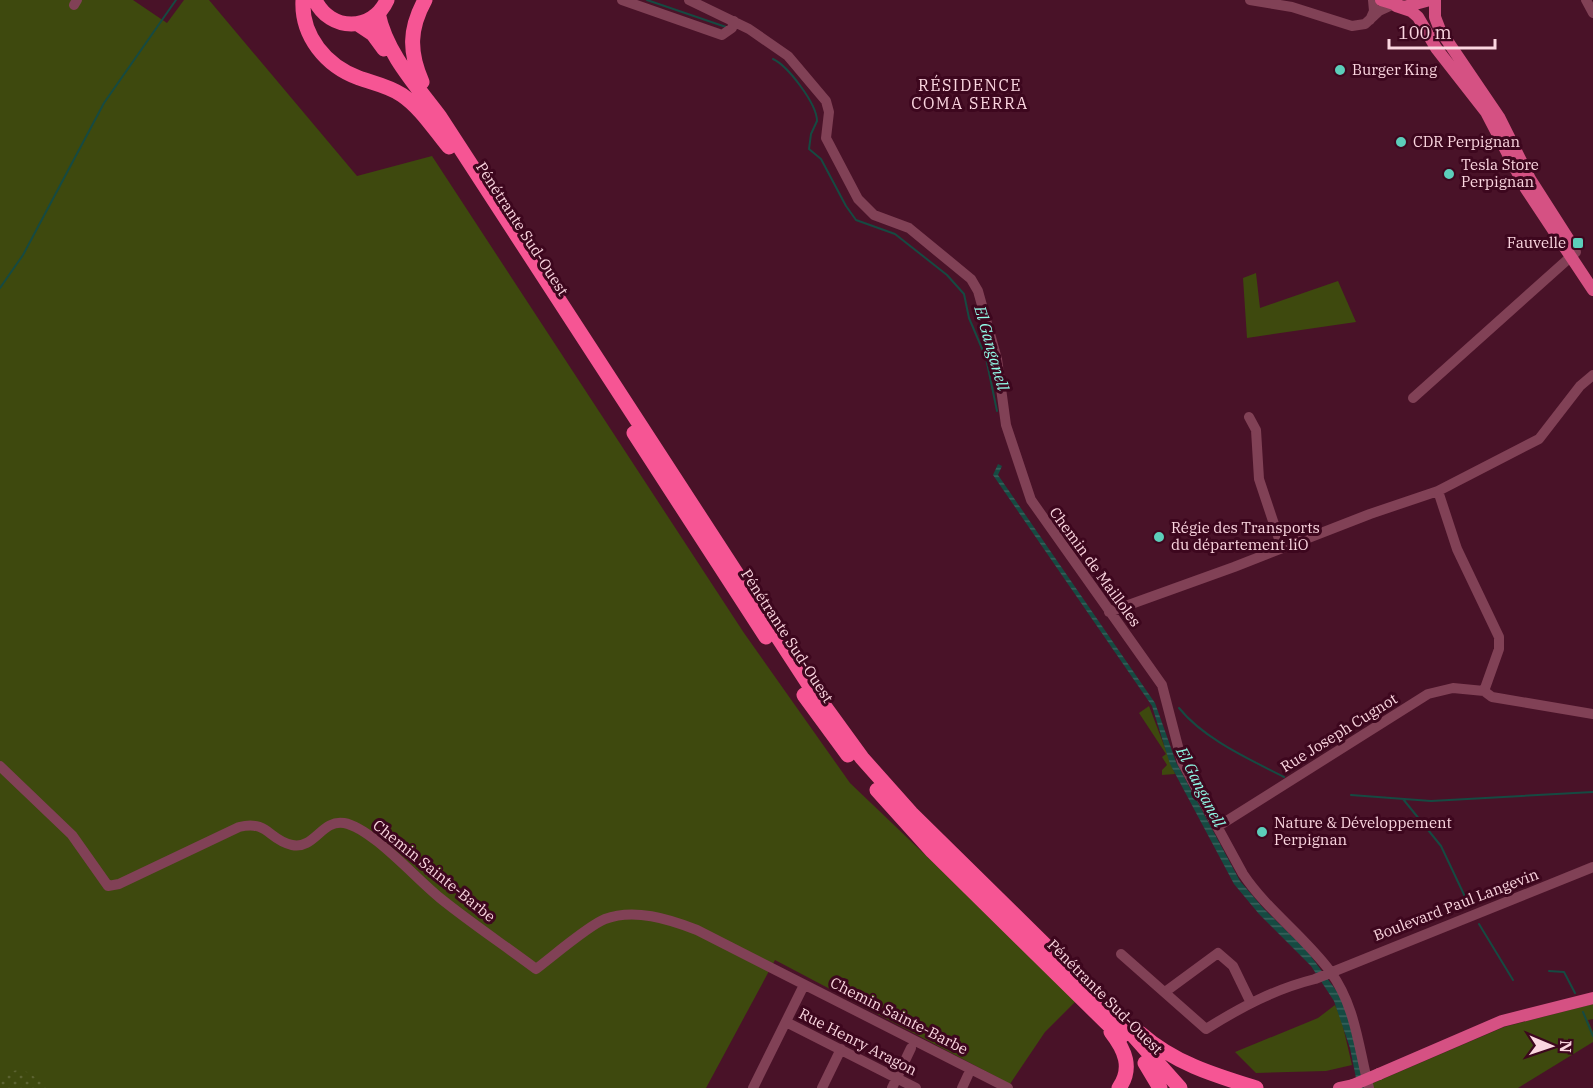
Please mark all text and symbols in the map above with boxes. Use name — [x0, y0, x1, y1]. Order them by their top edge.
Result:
scale bar — [1389, 12, 1496, 50]
text: 100 m — [1398, 21, 1452, 44]
place label: Burger King — [1352, 60, 1437, 79]
marker: Burger King — [1333, 63, 1347, 77]
district label: RÉSIDENCE COMA SERRA — [911, 74, 1029, 113]
place label: CDR Perpignan — [1413, 132, 1521, 151]
marker: CDR Perpignan — [1394, 135, 1408, 149]
place label: Tesla Store Perpignan — [1461, 155, 1539, 191]
street label: Pénétrante Sud-Ouest — [472, 158, 573, 299]
marker: Tesla Store Perpignan — [1442, 167, 1456, 181]
place label: Fauvelle — [1507, 233, 1566, 252]
marker: Fauvelle — [1571, 236, 1585, 250]
water label: El Ganganell — [970, 302, 1014, 393]
street label: Chemin de Mailloles — [1046, 503, 1145, 630]
place label: Régie des Transports du département liO — [1171, 518, 1320, 554]
marker: Régie des Transports du département liO — [1152, 530, 1166, 544]
street label: Pénétrante Sud-Ouest — [737, 565, 838, 706]
street label: Rue Joseph Cugnot — [1277, 689, 1401, 776]
water label: El Ganganell — [1172, 743, 1230, 831]
place label: Nature & Développement Perpignan — [1274, 813, 1452, 849]
street label: Chemin Sainte-Barbe — [369, 815, 499, 926]
marker: Nature & Développement Perpignan — [1255, 825, 1269, 839]
street label: Boulevard Paul Langevin — [1371, 864, 1541, 945]
street label: Pénétrante Sud-Ouest — [1044, 935, 1167, 1058]
street label: Chemin Sainte-Barbe — [827, 973, 971, 1059]
street label: Rue Henry Aragon — [796, 1004, 921, 1080]
north arrow — [1521, 1016, 1581, 1076]
text: N — [1556, 1040, 1576, 1053]

